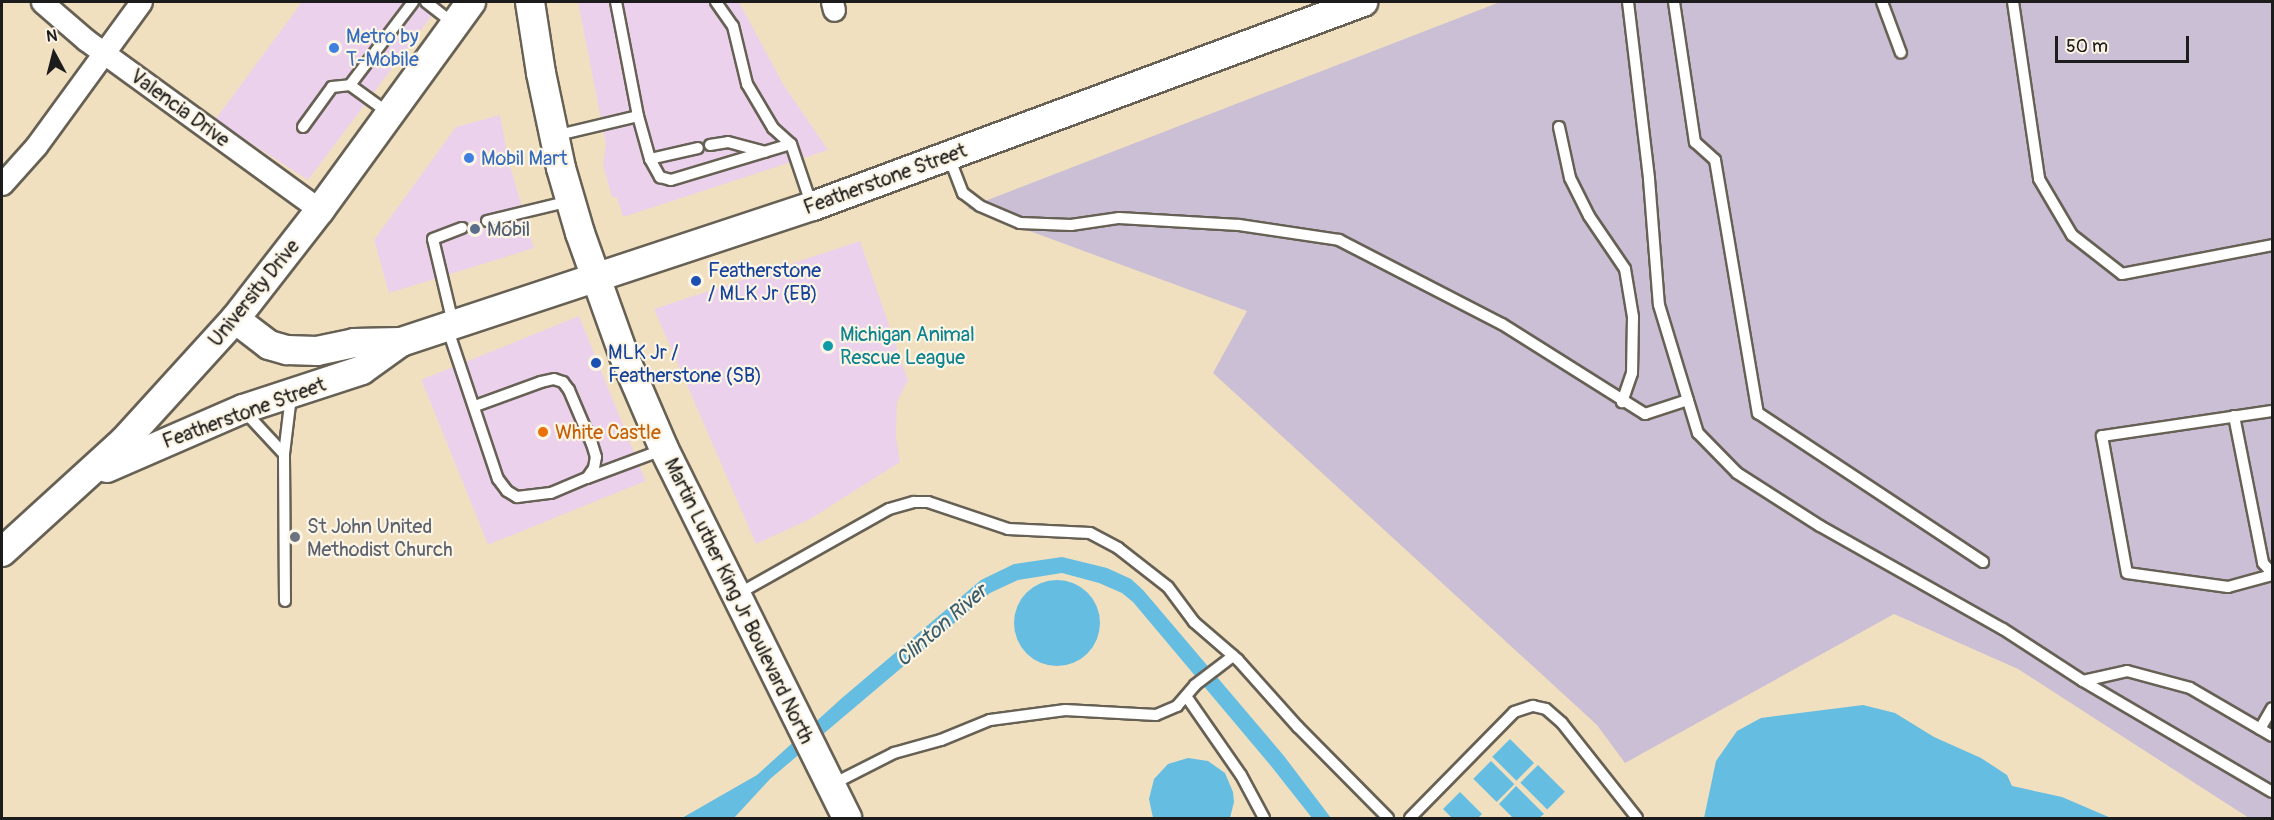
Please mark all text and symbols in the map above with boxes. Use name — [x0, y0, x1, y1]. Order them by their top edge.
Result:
north arrow — [24, 24, 84, 84]
place label: Metro by T-Mobile — [346, 24, 419, 71]
scale bar — [2058, 24, 2192, 62]
text: N — [45, 26, 58, 47]
text: 50 m — [2066, 35, 2108, 58]
marker: Metro by T-Mobile — [327, 41, 341, 55]
street label: Valencia Drive — [126, 64, 234, 152]
street label: Featherstone Street — [800, 138, 970, 220]
place label: Mobil Mart — [481, 146, 568, 170]
marker: Mobil Mart — [462, 151, 476, 165]
place label: Mobil — [487, 217, 530, 241]
marker: Mobil — [468, 222, 482, 236]
street label: University Drive — [203, 235, 305, 351]
place label: Featherstone / MLK Jr (EB) — [708, 258, 821, 305]
marker: Featherstone / MLK Jr (EB) — [689, 274, 703, 288]
place label: Michigan Animal Rescue League — [840, 322, 975, 369]
marker: Michigan Animal Rescue League — [821, 339, 835, 353]
place label: MLK Jr / Featherstone (SB) — [608, 340, 762, 387]
marker: MLK Jr / Featherstone (SB) — [589, 356, 603, 370]
street label: Featherstone Street — [159, 372, 329, 454]
place label: White Castle — [555, 420, 661, 444]
marker: White Castle — [536, 425, 550, 439]
street label: Martin Luther King Jr Boulevard North — [659, 454, 819, 748]
place label: St John United Methodist Church — [307, 514, 453, 561]
marker: St John United Methodist Church — [288, 530, 302, 544]
water label: Clinton River — [891, 579, 993, 673]

